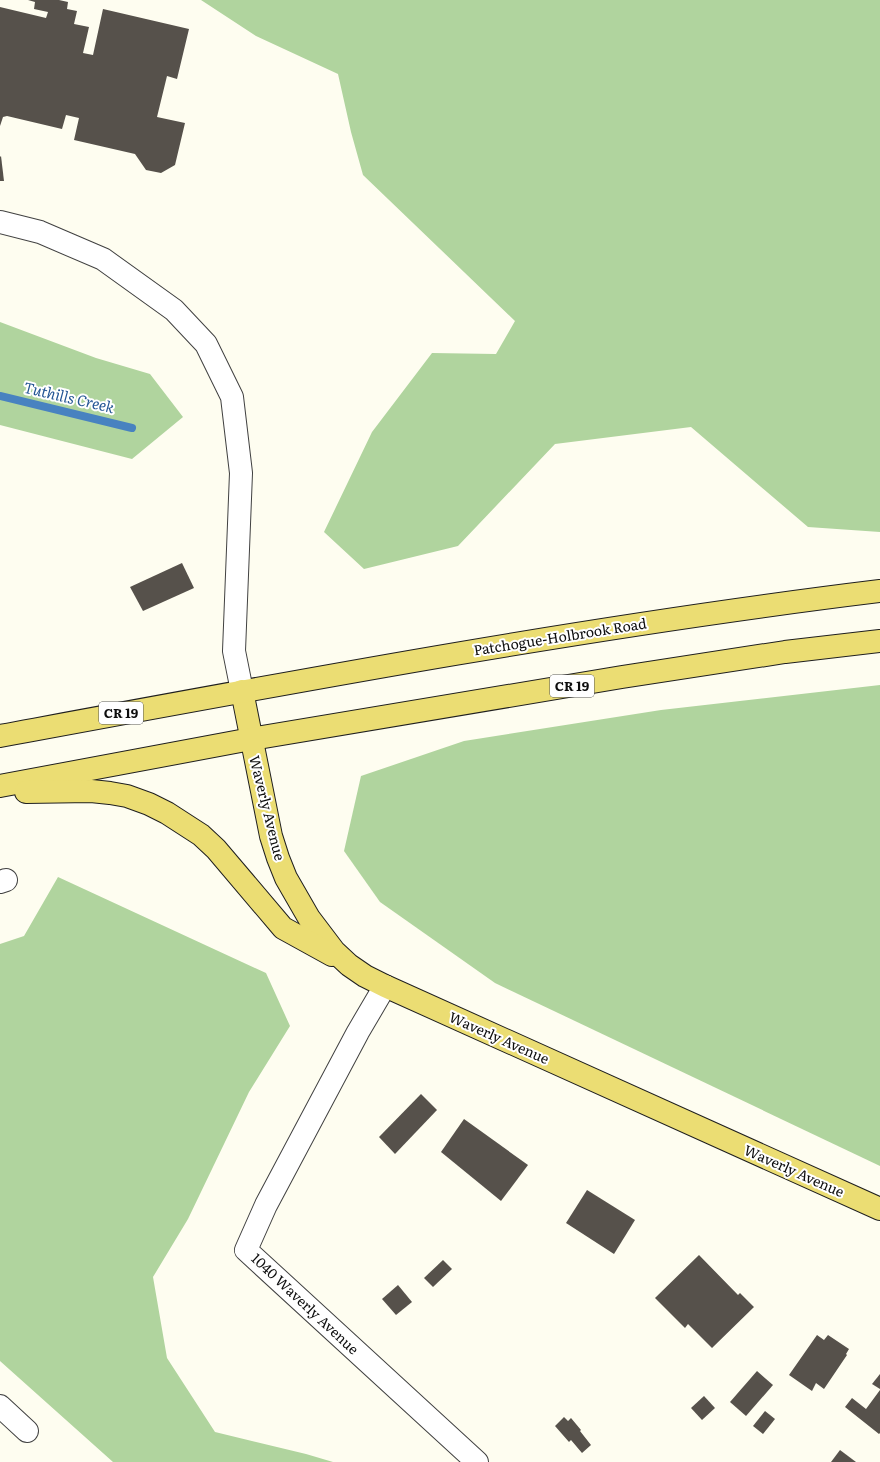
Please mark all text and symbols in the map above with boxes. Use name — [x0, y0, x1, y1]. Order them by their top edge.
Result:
water label: Tuthills Creek — [22, 375, 118, 418]
street label: Patchogue-Holbrook Road — [472, 612, 648, 660]
road number: CR 19 — [550, 675, 594, 697]
road number: CR 19 — [99, 702, 143, 724]
street label: Waverly Avenue — [245, 753, 291, 862]
street label: Waverly Avenue — [446, 1006, 553, 1068]
street label: Waverly Avenue — [741, 1139, 848, 1201]
street label: 1040 Waverly Avenue — [248, 1248, 364, 1358]

